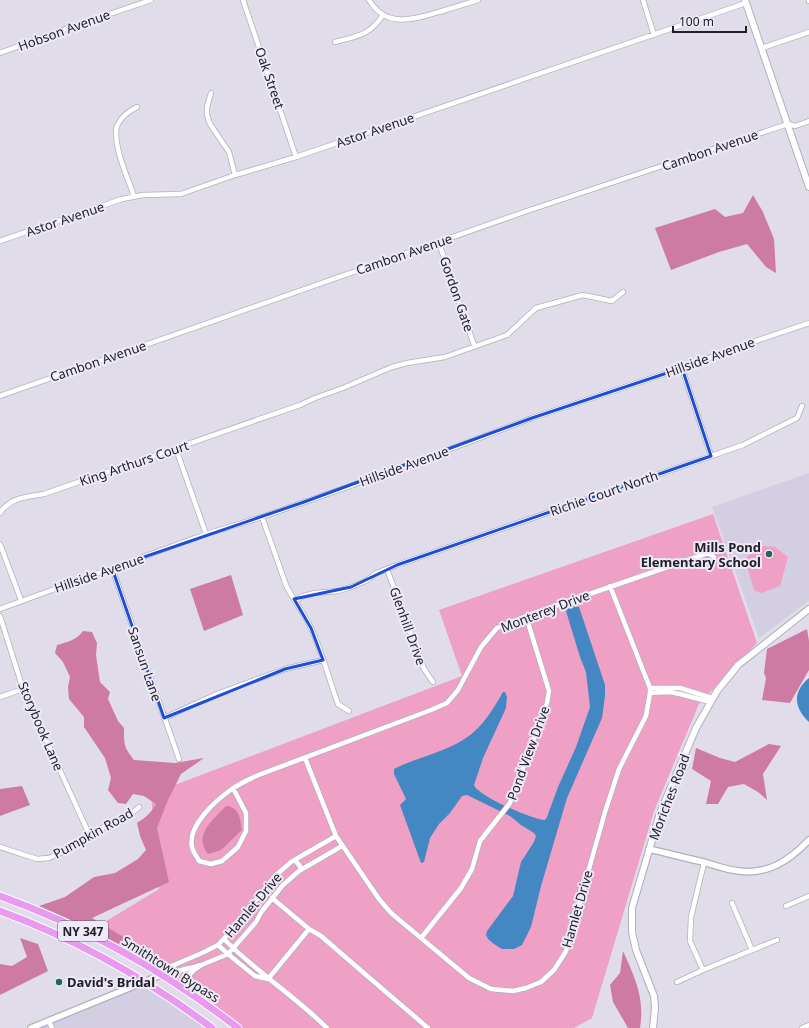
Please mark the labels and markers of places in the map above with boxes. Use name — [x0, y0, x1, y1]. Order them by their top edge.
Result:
place label: Mills Pond Elementary School — [641, 538, 761, 571]
marker: Mills Pond Elementary School — [764, 549, 774, 559]
place label: David's Bridal — [67, 973, 155, 991]
marker: David's Bridal — [54, 977, 64, 987]

